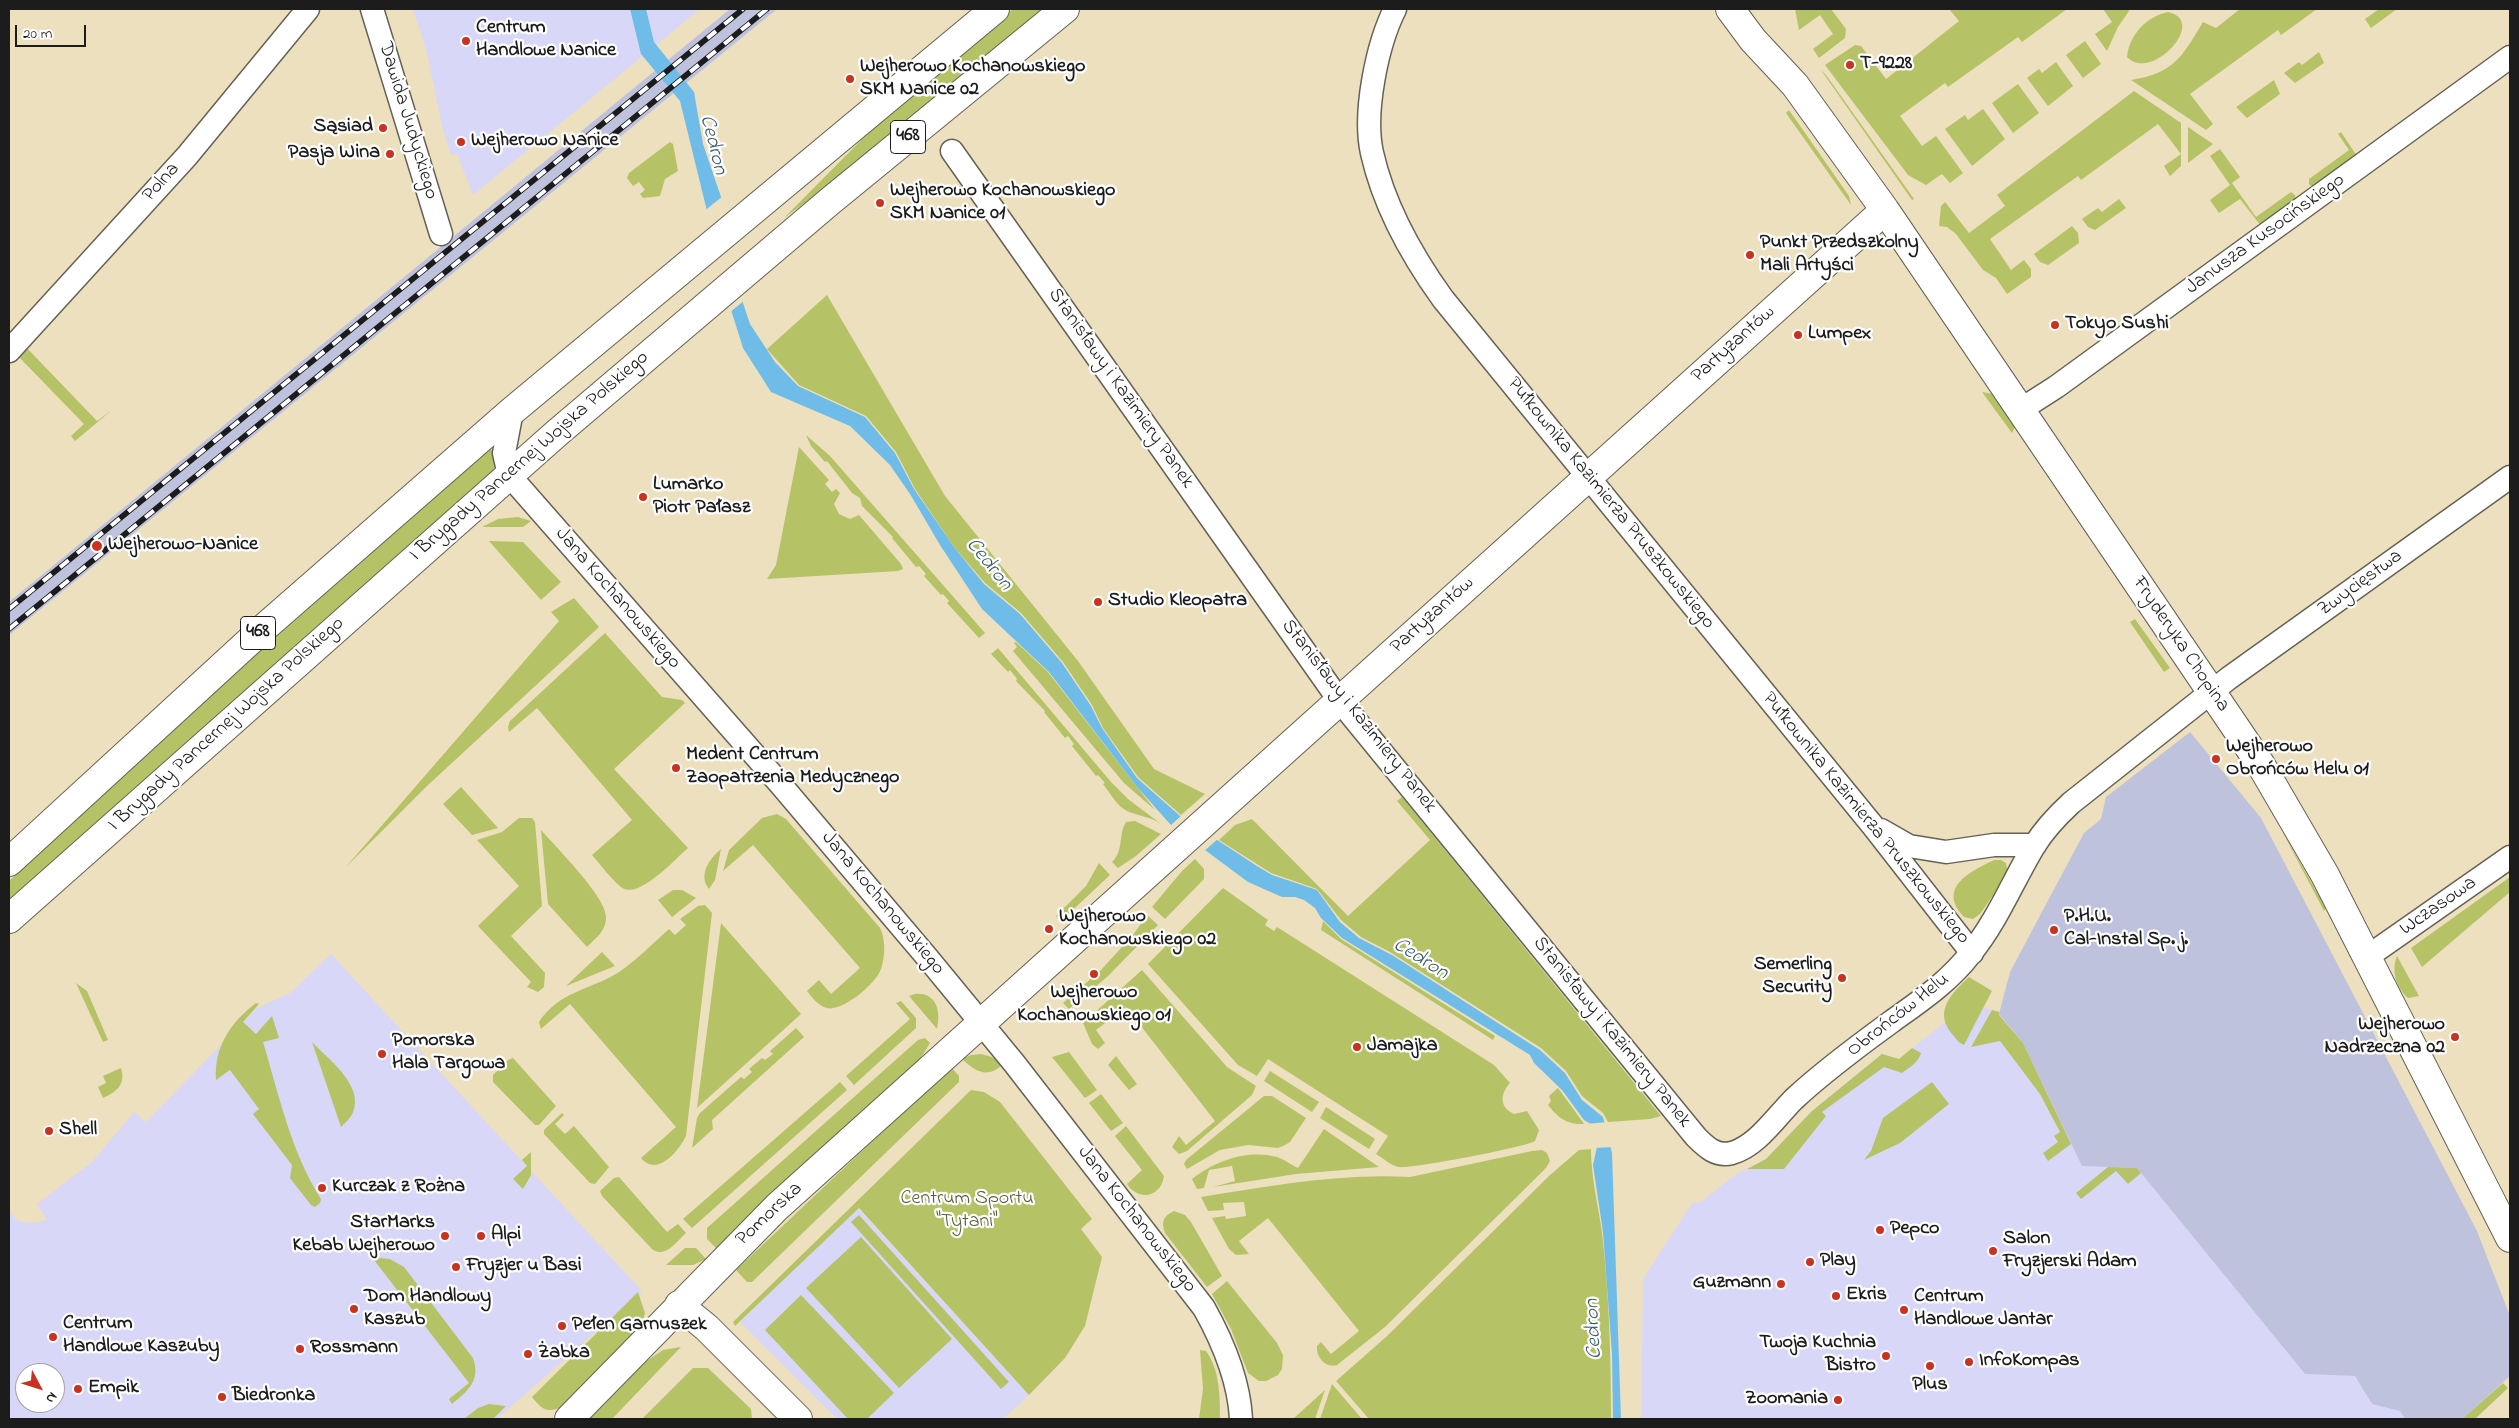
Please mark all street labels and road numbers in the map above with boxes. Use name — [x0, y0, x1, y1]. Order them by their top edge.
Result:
street label: Dawida Judyckiego — [372, 40, 442, 202]
road number: 468 — [890, 120, 926, 154]
street label: Polna — [138, 159, 186, 207]
street label: Janusza Kusocińskiego — [2182, 169, 2350, 301]
street label: Stanisławy i Kazimiery Panek — [1042, 284, 1198, 494]
street label: Partyzantów — [1687, 301, 1781, 389]
street label: I Brygady Pancernej Wojska Polskiego — [405, 347, 655, 567]
street label: Pułkownika Kazimierza Pruszkowskiego — [1501, 373, 1719, 635]
street label: Jana Kochanowskiego — [549, 523, 685, 675]
street label: Zwycięstwa — [2314, 545, 2408, 623]
street label: Partyzantów — [1386, 572, 1480, 660]
street label: Fryderyka Chopina — [2126, 573, 2234, 717]
street label: I Brygady Pancernej Wojska Polskiego — [104, 613, 350, 837]
road number: 468 — [240, 616, 276, 650]
street label: Stanisławy i Kazimiery Panek — [1275, 616, 1441, 818]
street label: Pułkownika Kazimierza Pruszkowskiego — [1756, 688, 1974, 950]
street label: Jana Kochanowskiego — [815, 827, 949, 981]
street label: Wczasowa — [2396, 872, 2482, 942]
street label: Stanisławy i Kazimiery Panek — [1527, 933, 1695, 1133]
street label: Obrońców Helu — [1843, 969, 1955, 1063]
street label: Jana Kochanowskiego — [1071, 1142, 1201, 1298]
street label: Pomorska — [732, 1178, 808, 1252]

